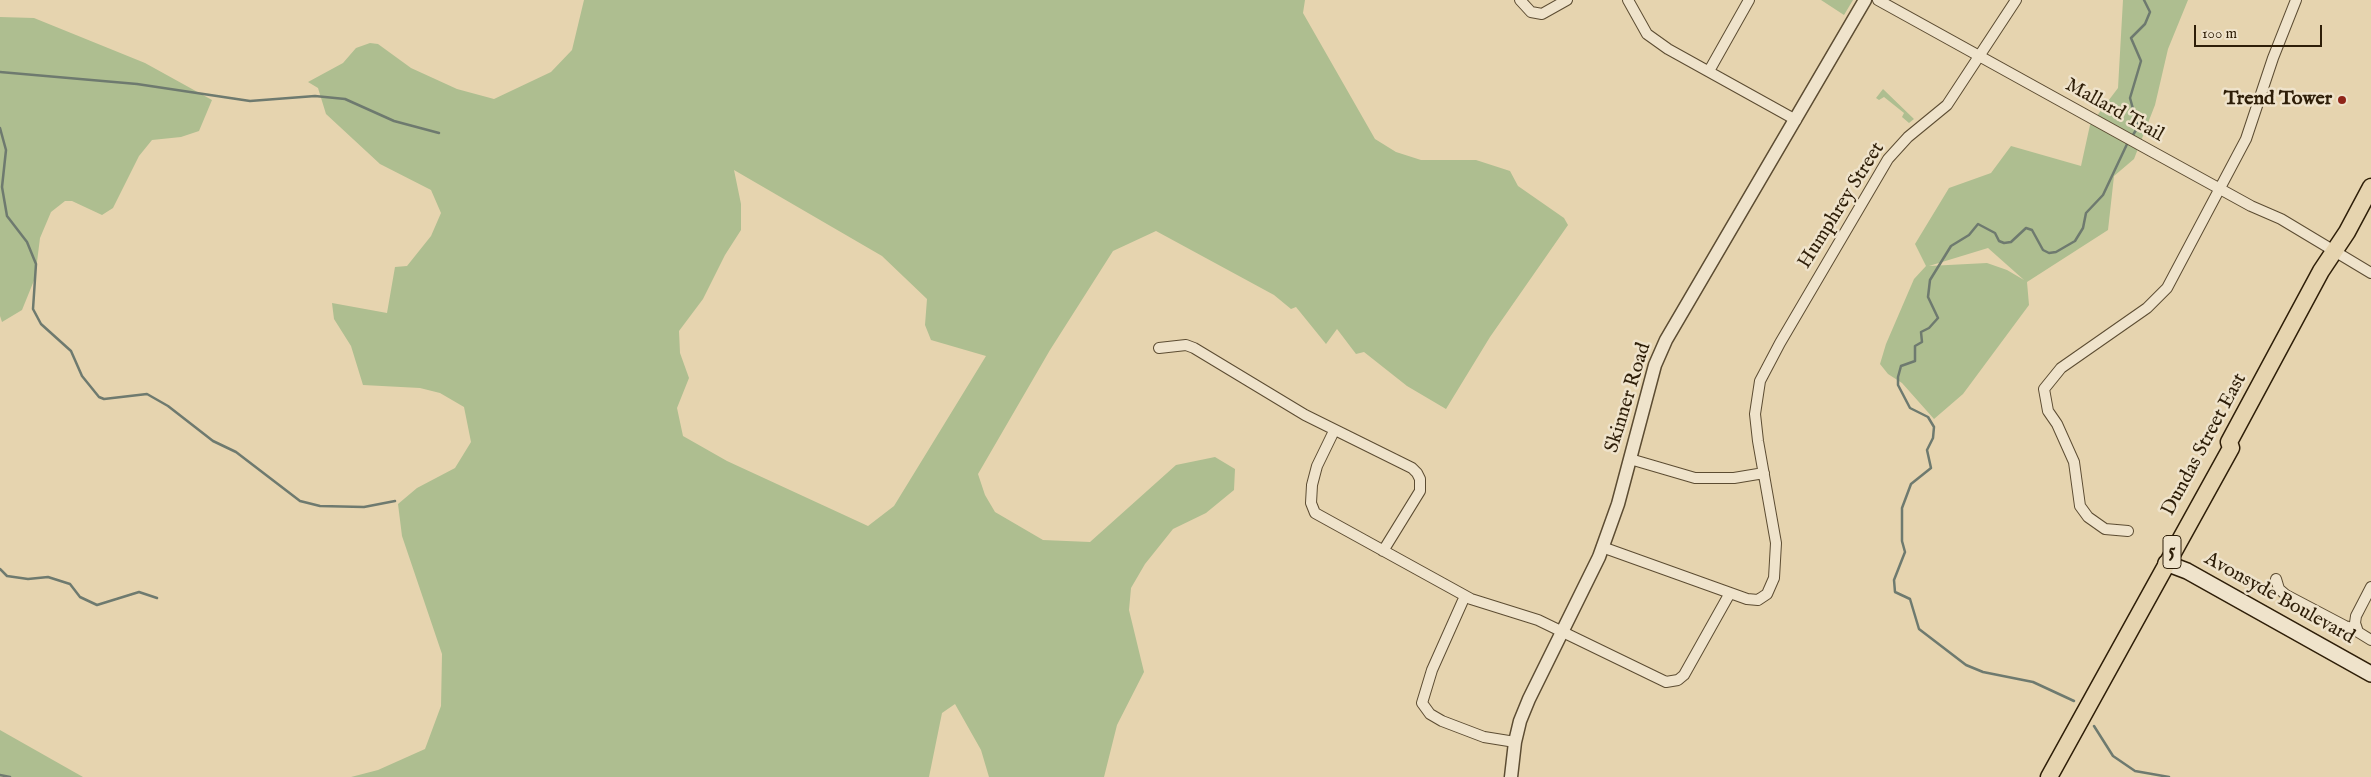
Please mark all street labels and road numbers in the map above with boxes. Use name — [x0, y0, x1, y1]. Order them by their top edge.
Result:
street label: Mallard Trail — [2060, 74, 2168, 148]
street label: Humphrey Street — [1794, 138, 1890, 274]
street label: Skinner Road — [1601, 340, 1657, 456]
street label: Dundas Street East — [2157, 370, 2253, 520]
road number: 5 — [2163, 536, 2181, 568]
street label: Avonsyde Boulevard — [2200, 548, 2358, 650]

